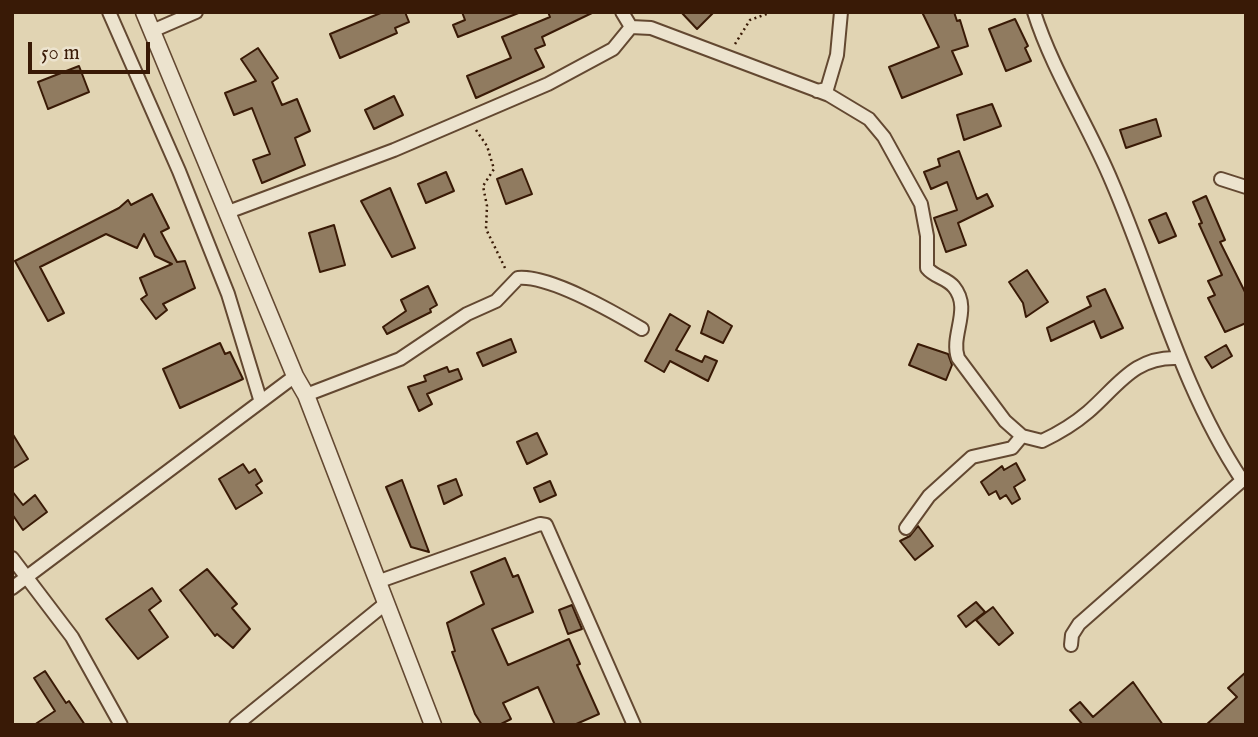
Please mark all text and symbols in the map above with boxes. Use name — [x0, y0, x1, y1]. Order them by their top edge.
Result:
scale bar — [32, 28, 154, 72]
text: 50 m — [41, 40, 80, 67]

